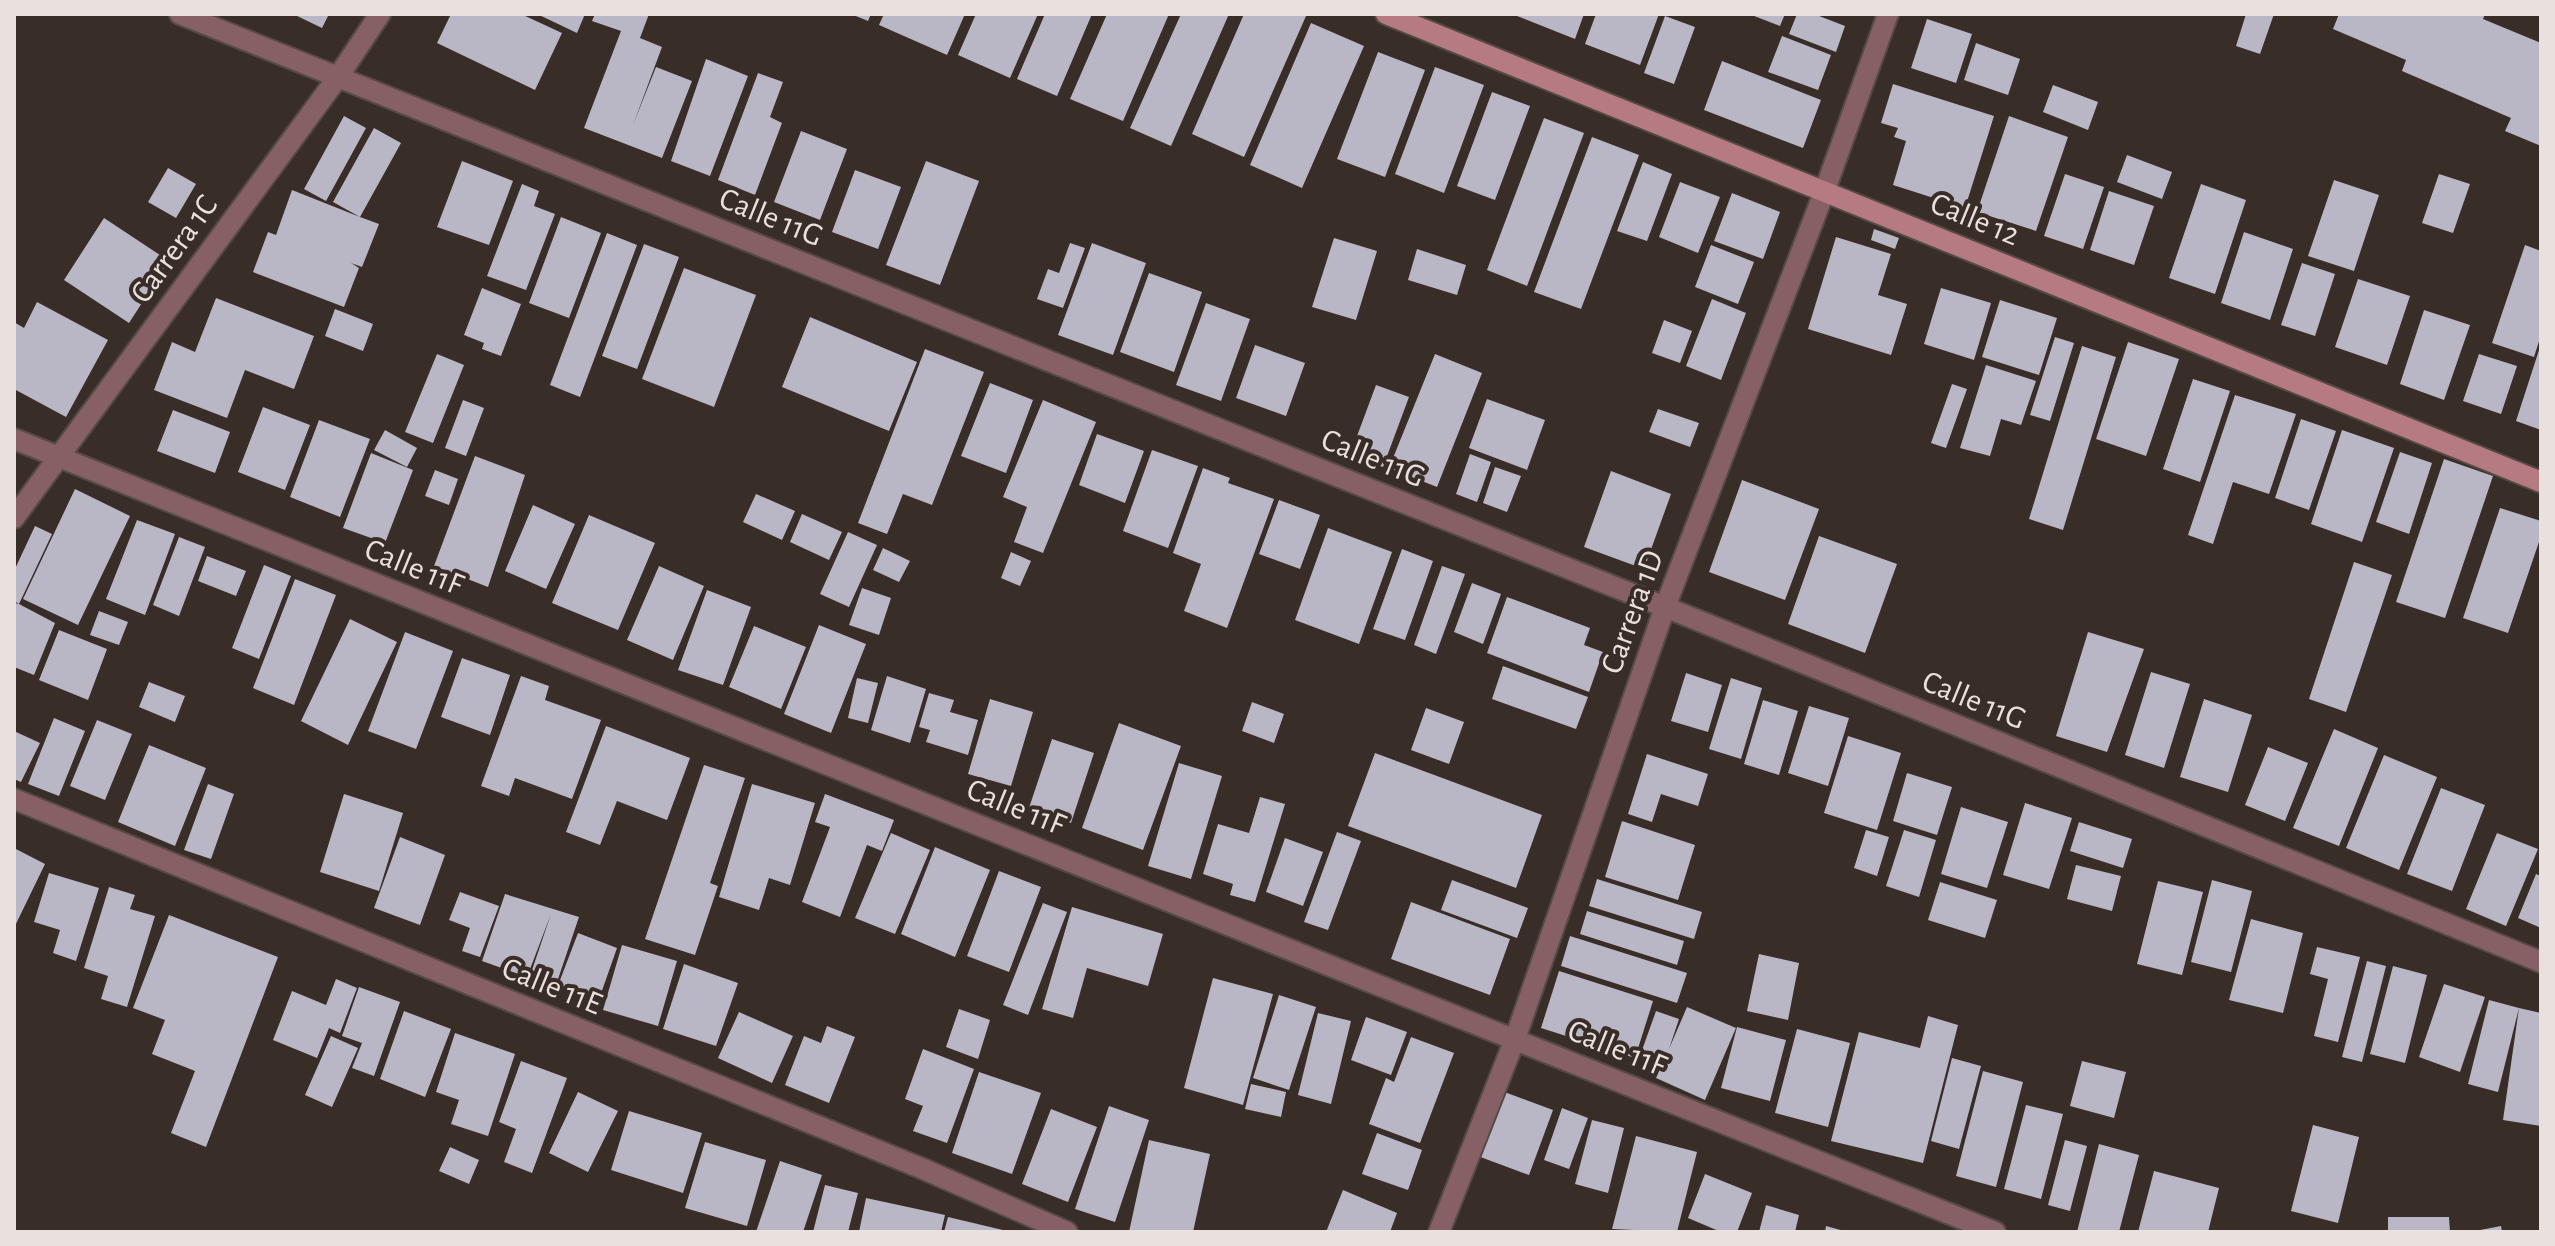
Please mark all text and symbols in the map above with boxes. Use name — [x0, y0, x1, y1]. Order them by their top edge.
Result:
street label: Calle 11G — [715, 182, 827, 252]
street label: Calle 12 — [1926, 187, 2024, 251]
street label: Carrera 1C — [125, 189, 223, 309]
street label: Calle 11G — [1317, 423, 1429, 493]
street label: Calle 11F — [360, 533, 469, 602]
street label: Carrera 1D — [1595, 546, 1669, 678]
street label: Calle 11G — [1918, 665, 2030, 735]
street label: Calle 11F — [962, 773, 1071, 842]
street label: Calle 11E — [497, 952, 607, 1020]
street label: Calle 11F — [1563, 1014, 1672, 1083]

